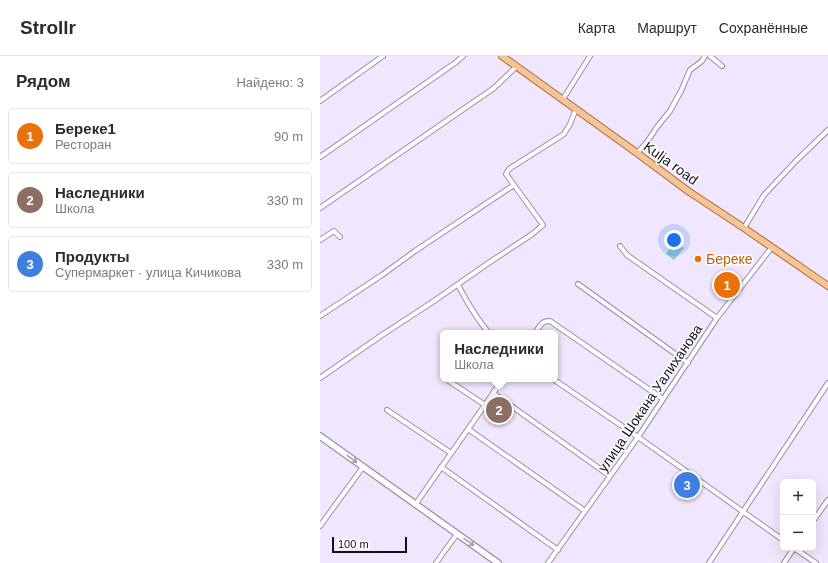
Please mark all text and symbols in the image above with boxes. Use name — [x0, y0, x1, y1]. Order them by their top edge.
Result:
text: Strollr — [20, 17, 76, 38]
text: Карта — [578, 20, 615, 36]
text: Маршрут — [637, 20, 697, 36]
text: Сохранённые — [719, 20, 808, 36]
text: Рядом — [16, 72, 71, 91]
text: Найдено: 3 — [236, 75, 304, 90]
text: Береке1 — [55, 120, 116, 137]
text: 1 — [26, 129, 34, 144]
text: 90 m — [274, 129, 303, 144]
text: Ресторан — [55, 137, 112, 152]
street label: Kulja road — [641, 138, 701, 188]
text: Наследники — [55, 184, 145, 201]
text: 2 — [26, 193, 34, 208]
text: 330 m — [267, 193, 303, 208]
text: Школа — [55, 201, 95, 216]
your location — [664, 230, 684, 250]
text: Продукты — [55, 248, 130, 265]
place label: Береке — [706, 251, 753, 267]
marker: Береке — [693, 254, 703, 264]
text: 3 — [26, 257, 34, 272]
text: 330 m — [267, 257, 303, 272]
text: Супермаркет · улица Кичикова — [55, 265, 241, 280]
pin: 1 — [714, 270, 740, 300]
street label: улица Шокана Уалиханова — [595, 321, 706, 475]
popup — [440, 330, 558, 382]
text: Наследники — [454, 340, 544, 357]
text: Школа — [454, 357, 494, 372]
pin: 2 — [486, 395, 512, 425]
one-way arrow — [346, 455, 357, 463]
pin: 3 — [674, 470, 700, 500]
map controls — [780, 479, 816, 551]
button: + — [780, 479, 816, 515]
button: − — [780, 515, 816, 551]
scale bar — [332, 535, 407, 554]
text: 100 m — [338, 538, 369, 550]
one-way arrow — [463, 538, 474, 547]

